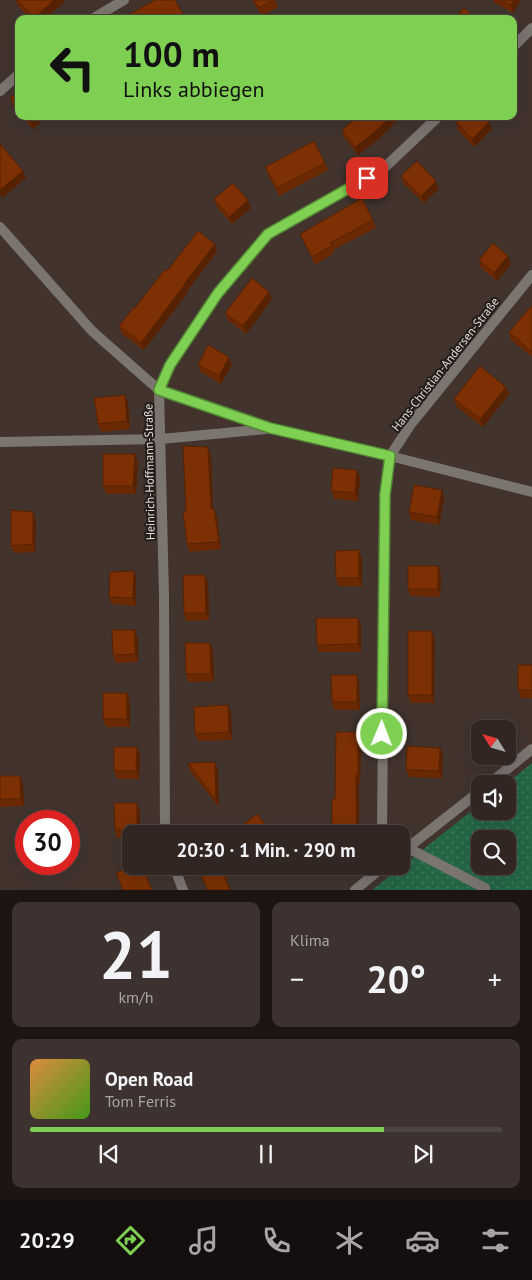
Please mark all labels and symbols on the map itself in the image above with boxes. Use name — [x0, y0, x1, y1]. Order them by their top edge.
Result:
pin — [346, 157, 388, 199]
street label: Hans-Christian-Andersen-Straße — [388, 294, 502, 434]
street label: Heinrich-Hoffmann-Straße — [140, 404, 158, 540]
position arrow — [355, 707, 407, 759]
north arrow — [471, 720, 516, 765]
speed limit sign: 30 — [15, 810, 80, 875]

